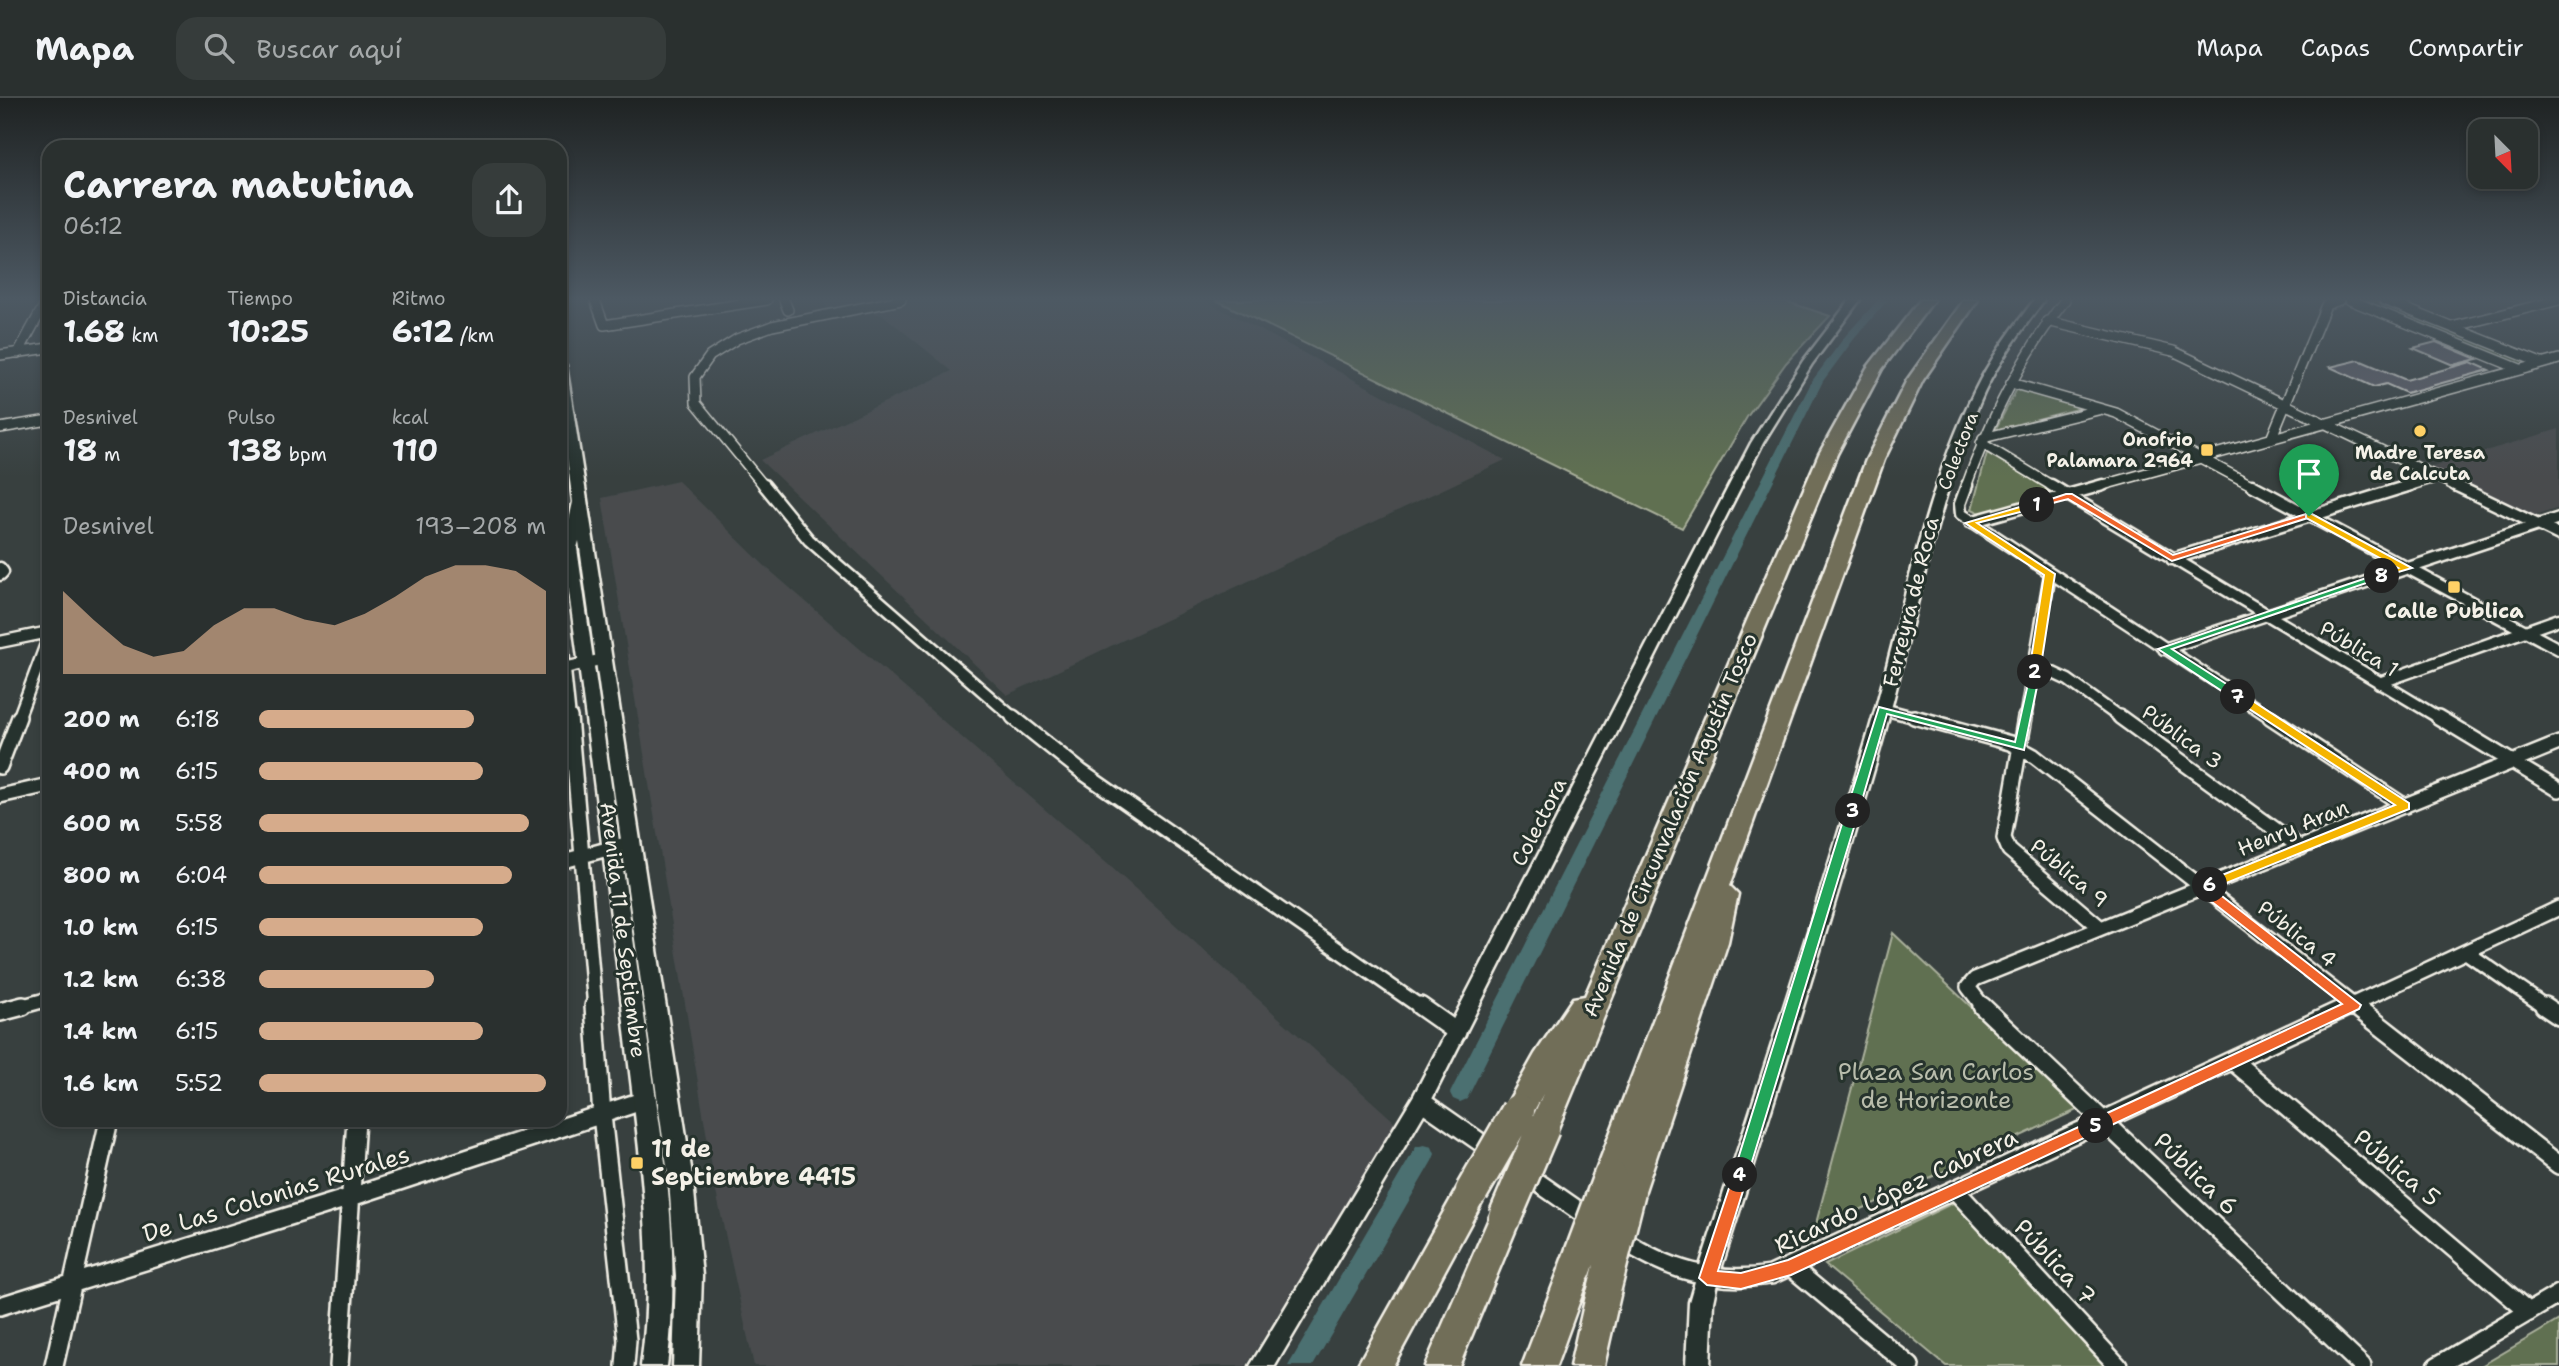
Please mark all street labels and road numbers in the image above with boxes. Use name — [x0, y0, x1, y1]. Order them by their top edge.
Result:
street label: Colectora — [1932, 408, 1984, 494]
street label: Ferreyra de Roca — [1876, 514, 1946, 690]
street label: Pública 1 — [2314, 615, 2404, 683]
street label: Avenida de Circunvalación Agustín Tosco — [1576, 629, 1764, 1021]
street label: Pública 3 — [2136, 698, 2228, 776]
street label: Colectora — [1505, 773, 1573, 871]
street label: Henry Aran — [2233, 793, 2353, 863]
street label: Avenida 11 de Septiembre — [593, 801, 653, 1059]
street label: Pública 9 — [2024, 832, 2114, 914]
street label: Pública 4 — [2252, 894, 2342, 974]
street label: Ricardo López Cabrera — [1769, 1121, 2023, 1261]
street label: Pública 5 — [2347, 1122, 2447, 1214]
street label: Pública 6 — [2147, 1125, 2245, 1223]
street label: De Las Colonias Rurales — [139, 1138, 413, 1250]
street label: Pública 7 — [2007, 1212, 2103, 1312]

